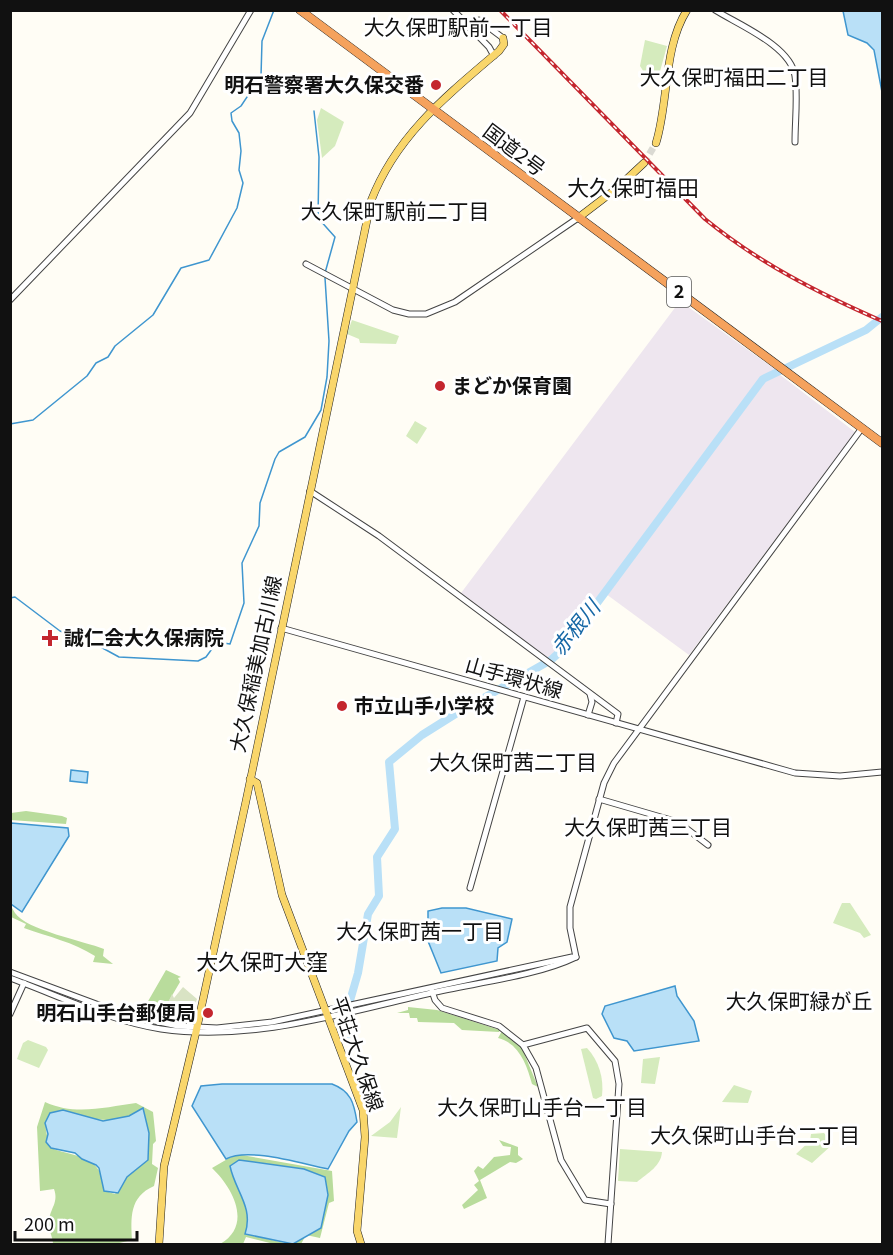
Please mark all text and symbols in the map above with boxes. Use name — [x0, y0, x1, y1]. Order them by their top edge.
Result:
district label: 大久保町駅前一丁目 — [364, 11, 553, 41]
district label: 大久保町福田二丁目 — [640, 61, 829, 91]
place label: 明石警察署大久保交番 — [224, 69, 424, 98]
marker: 明石警察署大久保交番 — [429, 78, 443, 92]
street label: 国道2号 — [478, 116, 552, 182]
district label: 大久保町福田 — [567, 170, 699, 202]
district label: 大久保町駅前二丁目 — [301, 195, 490, 225]
road number: 2 — [667, 277, 691, 307]
place label: まどか保育園 — [452, 370, 572, 399]
marker: まどか保育園 — [433, 379, 447, 393]
street label: 大久保稲美加古川線 — [222, 573, 287, 755]
water label: 赤根川 — [543, 591, 607, 661]
place label: 誠仁会大久保病院 — [64, 622, 224, 651]
marker: 誠仁会大久保病院 — [41, 629, 59, 647]
street label: 山手環状線 — [462, 649, 566, 704]
place label: 市立山手小学校 — [354, 690, 494, 719]
marker: 市立山手小学校 — [335, 699, 349, 713]
district label: 大久保町茜二丁目 — [429, 746, 597, 776]
district label: 大久保町茜三丁目 — [564, 811, 732, 841]
district label: 大久保町茜一丁目 — [336, 915, 504, 945]
district label: 大久保町大窪 — [196, 944, 328, 976]
district label: 大久保町緑が丘 — [726, 985, 873, 1015]
street label: 平荘大久保線 — [325, 992, 392, 1115]
place label: 明石山手台郵便局 — [36, 997, 196, 1026]
marker: 明石山手台郵便局 — [201, 1006, 215, 1020]
district label: 大久保町山手台一丁目 — [437, 1091, 647, 1121]
district label: 大久保町山手台二丁目 — [650, 1119, 860, 1149]
scale bar — [15, 1204, 136, 1242]
text: 200 m — [24, 1210, 75, 1236]

